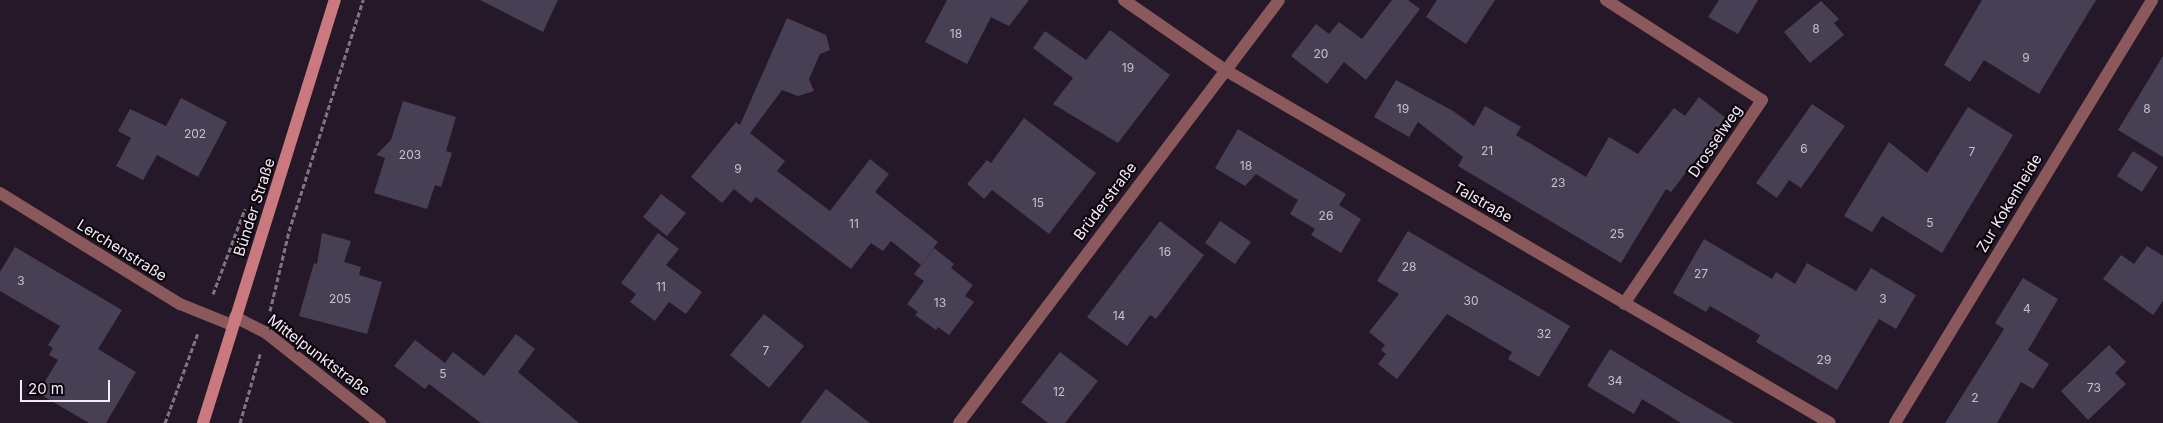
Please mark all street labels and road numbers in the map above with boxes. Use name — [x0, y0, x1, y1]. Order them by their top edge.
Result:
street label: Drosselweg — [1684, 101, 1746, 181]
street label: Zur Kokenheide — [1973, 151, 2045, 255]
street label: Bünder Straße — [230, 156, 278, 258]
street label: Brüderstraße — [1070, 159, 1140, 243]
street label: Talstraße — [1450, 178, 1516, 226]
street label: Lerchenstraße — [74, 215, 170, 285]
street label: Mittelpunktstraße — [264, 311, 374, 399]

